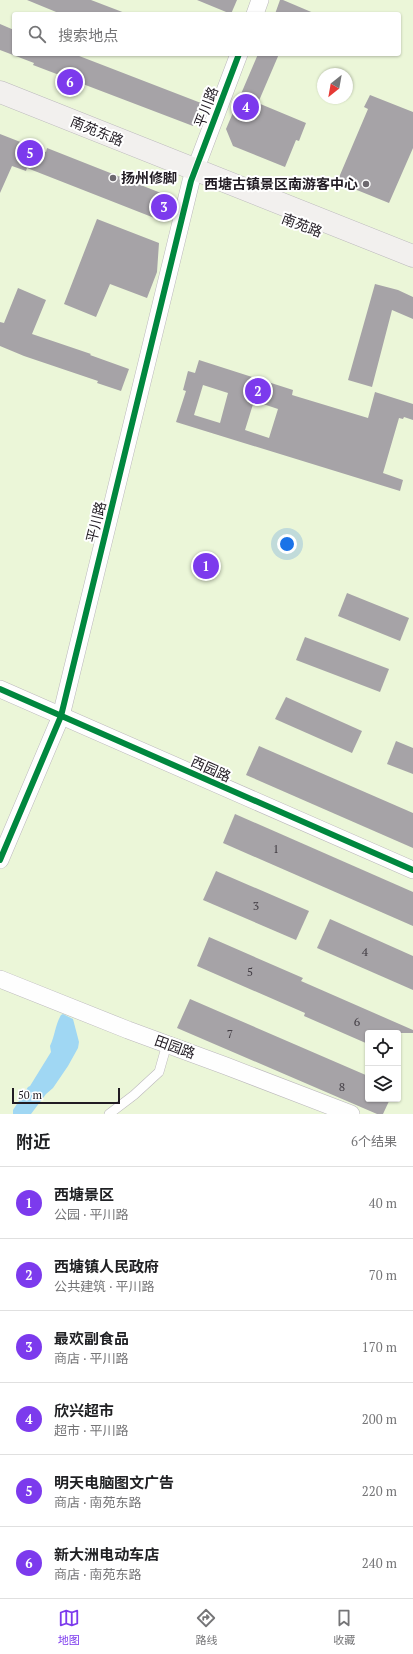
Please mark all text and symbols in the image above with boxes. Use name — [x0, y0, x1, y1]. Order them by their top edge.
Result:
search box — [12, 12, 401, 56]
icon: search — [26, 23, 48, 45]
text: 搜索地点 — [58, 25, 118, 45]
pin: 6 — [57, 67, 83, 97]
north arrow — [317, 68, 353, 104]
street label: 平川路 — [189, 84, 222, 130]
pin: 4 — [233, 92, 259, 122]
street label: 南苑东路 — [68, 111, 127, 150]
pin: 5 — [17, 138, 43, 168]
place label: 扬州修脚 — [121, 168, 177, 187]
marker: 扬州修脚 — [108, 173, 118, 183]
place label: 西塘古镇景区南游客中心 — [204, 174, 358, 193]
marker: 西塘古镇景区南游客中心 — [361, 179, 371, 189]
pin: 3 — [151, 192, 177, 222]
street label: 南苑路 — [279, 208, 325, 241]
pin: 2 — [245, 376, 271, 406]
street label: 平川路 — [81, 499, 110, 545]
your location — [277, 534, 297, 554]
pin: 1 — [193, 551, 219, 581]
street label: 西园路 — [188, 751, 234, 786]
house number: 1 — [273, 841, 279, 856]
house number: 3 — [253, 898, 259, 913]
house number: 4 — [362, 944, 369, 959]
house number: 5 — [247, 964, 253, 979]
house number: 6 — [354, 1014, 361, 1029]
house number: 7 — [227, 1026, 233, 1041]
street label: 田园路 — [152, 1030, 198, 1063]
map controls — [365, 1030, 401, 1102]
button: locate — [365, 1030, 401, 1066]
button: layers — [365, 1066, 401, 1102]
house number: 8 — [339, 1079, 345, 1094]
scale bar — [12, 1086, 120, 1105]
text: 50 m — [18, 1088, 42, 1102]
text: 附近 — [16, 1130, 50, 1153]
text: 6个结果 — [351, 1132, 397, 1150]
text: 西塘景区 — [54, 1184, 114, 1204]
text: 1 — [25, 1194, 33, 1212]
text: 40 m — [369, 1194, 397, 1212]
text: 公园 · 平川路 — [54, 1205, 128, 1223]
text: 西塘镇人民政府 — [54, 1256, 159, 1276]
text: 2 — [25, 1266, 33, 1284]
text: 70 m — [369, 1266, 397, 1284]
text: 公共建筑 · 平川路 — [54, 1277, 154, 1295]
text: 最欢副食品 — [54, 1328, 129, 1348]
text: 3 — [25, 1338, 33, 1356]
text: 170 m — [362, 1338, 397, 1356]
text: 商店 · 平川路 — [54, 1349, 128, 1367]
text: 欣兴超市 — [54, 1400, 114, 1420]
text: 4 — [25, 1410, 33, 1428]
text: 200 m — [362, 1410, 397, 1428]
text: 超市 · 平川路 — [54, 1421, 128, 1439]
text: 明天电脑图文广告 — [54, 1472, 174, 1492]
text: 5 — [25, 1482, 33, 1500]
text: 220 m — [362, 1482, 397, 1500]
text: 商店 · 南苑东路 — [54, 1493, 141, 1511]
text: 新大洲电动车店 — [54, 1544, 159, 1564]
text: 6 — [25, 1554, 33, 1572]
text: 240 m — [362, 1554, 397, 1572]
text: 商店 · 南苑东路 — [54, 1565, 141, 1583]
tab: 地图 — [58, 1607, 80, 1647]
tab: 路线 — [195, 1607, 217, 1647]
tab: 收藏 — [333, 1607, 355, 1647]

